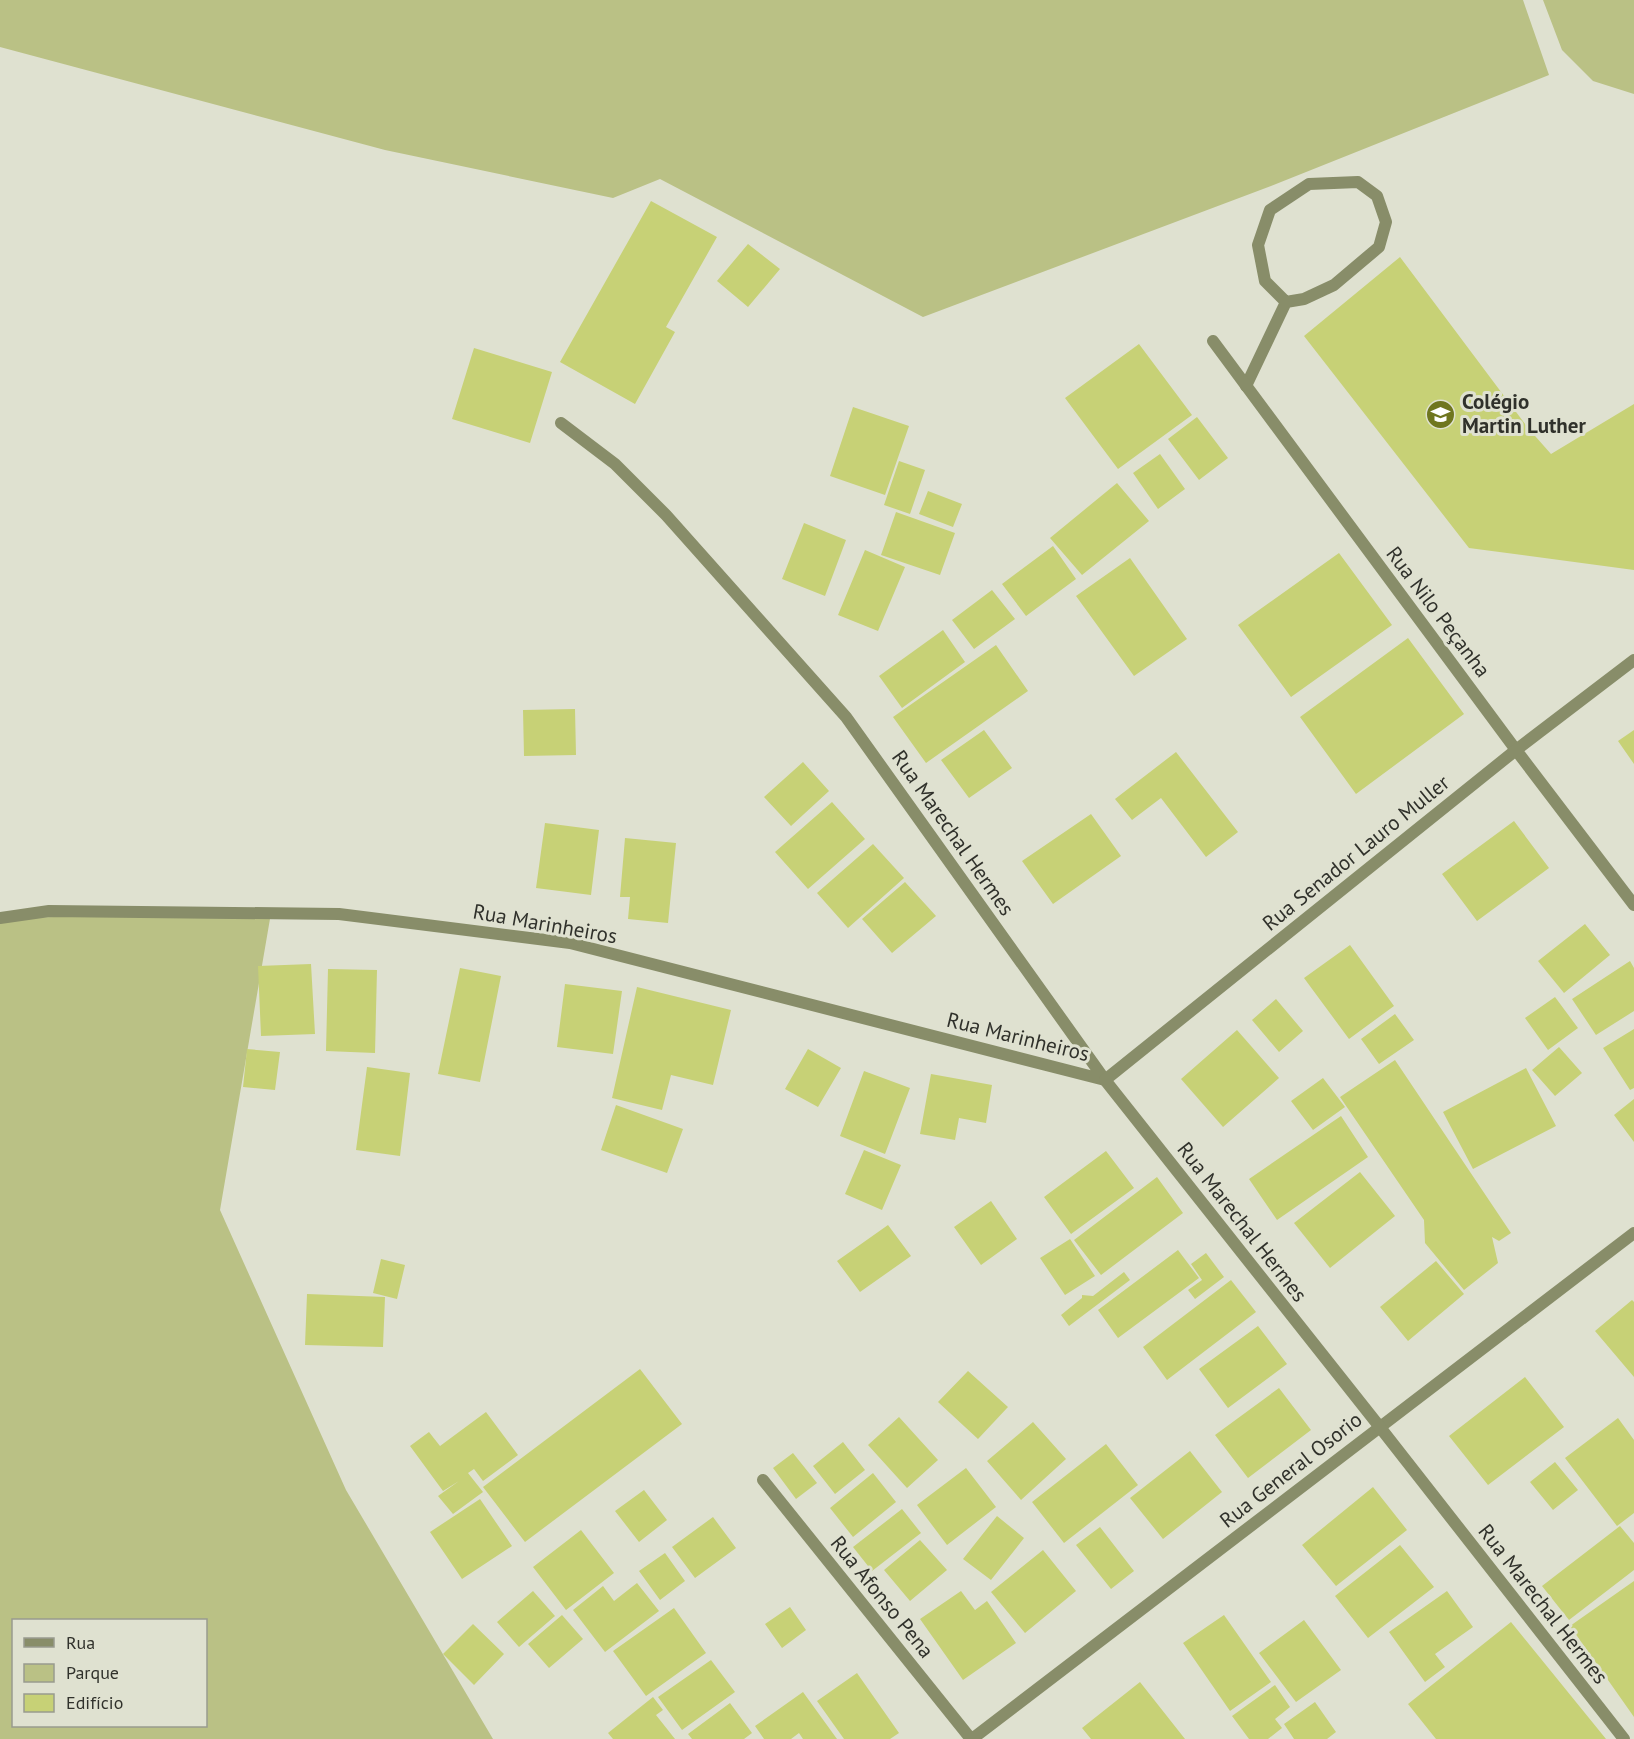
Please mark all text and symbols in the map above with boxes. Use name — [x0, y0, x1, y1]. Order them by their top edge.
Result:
place label: Colégio Martin Luther — [1462, 388, 1586, 439]
school or university icon: Colégio Martin Luther — [1425, 398, 1457, 430]
street label: Rua Nilo Peçanha — [1380, 541, 1496, 683]
street label: Rua Marechal Hermes — [886, 745, 1021, 921]
street label: Rua Senador Lauro Muller — [1257, 769, 1455, 936]
street label: Rua Marinheiros — [471, 898, 619, 949]
street label: Rua Marinheiros — [944, 1006, 1092, 1067]
street label: Rua Marechal Hermes — [1171, 1136, 1313, 1307]
street label: Rua General Osorio — [1214, 1406, 1367, 1534]
street label: Rua Marechal Hermes — [1472, 1518, 1614, 1689]
street label: Rua Afonso Pena — [825, 1530, 940, 1663]
legend — [12, 1619, 207, 1727]
text: Rua — [66, 1631, 95, 1654]
text: Parque — [66, 1661, 119, 1684]
text: Edifício — [66, 1691, 123, 1714]

